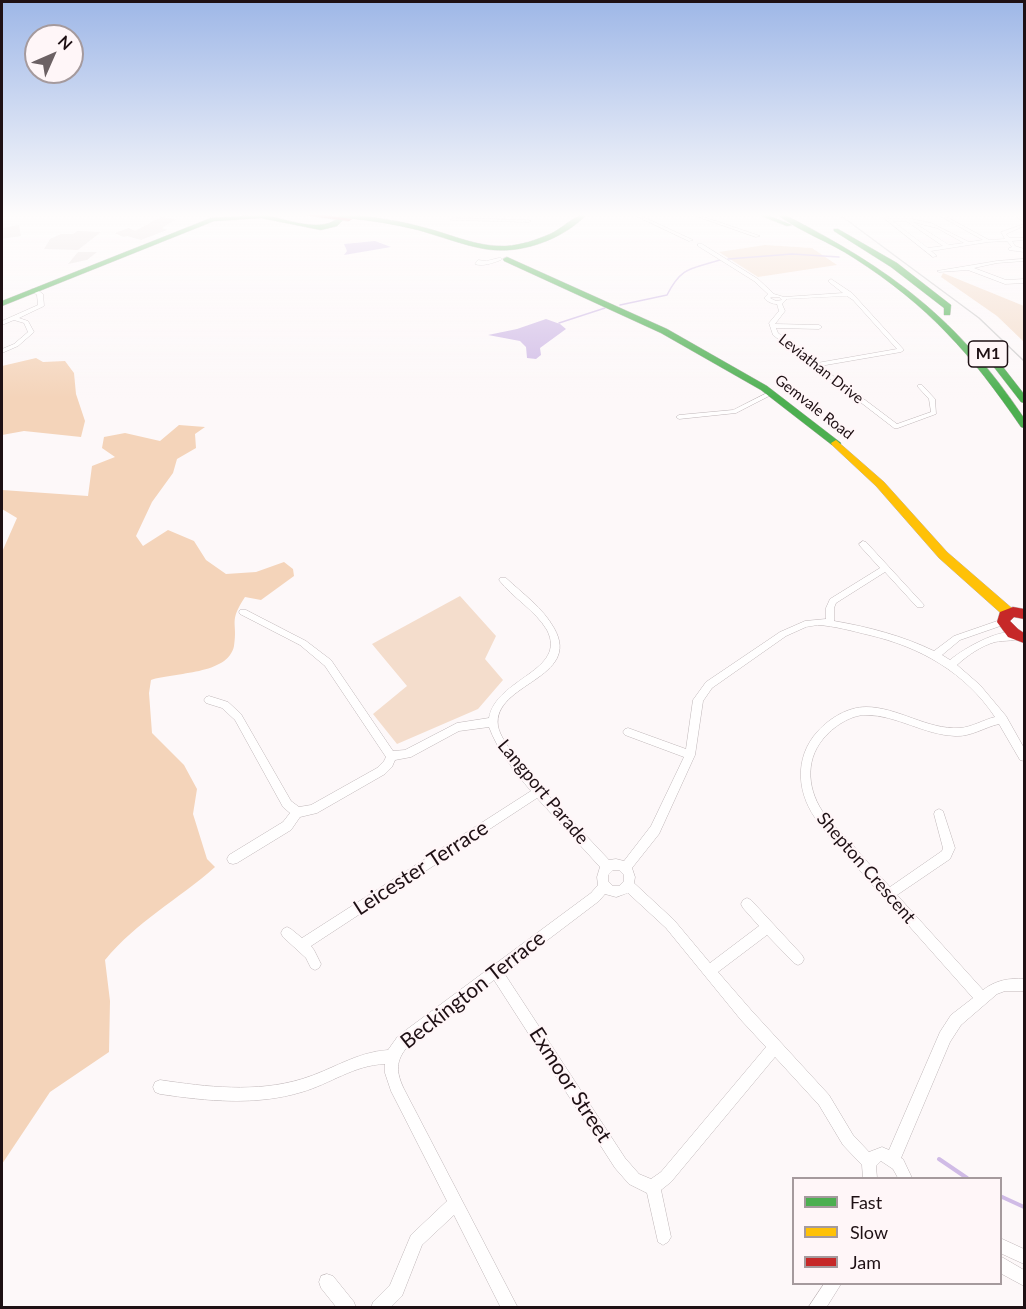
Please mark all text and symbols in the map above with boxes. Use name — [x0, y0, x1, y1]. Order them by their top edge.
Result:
north arrow — [24, 24, 84, 84]
text: N — [55, 31, 77, 53]
street label: Leviathan Drive — [775, 330, 867, 408]
road number: M1 — [968, 341, 1008, 367]
street label: Gemvale Road — [771, 371, 857, 443]
street label: Langport Parade — [493, 735, 593, 849]
street label: Shepton Crescent — [812, 808, 920, 928]
street label: Leicester Terrace — [349, 815, 493, 921]
street label: Beckington Terrace — [396, 926, 550, 1054]
street label: Exmoor Street — [523, 1023, 617, 1147]
legend — [792, 1177, 1002, 1285]
text: Fast — [850, 1191, 882, 1213]
text: Slow — [850, 1221, 888, 1243]
text: Jam — [850, 1251, 881, 1273]

